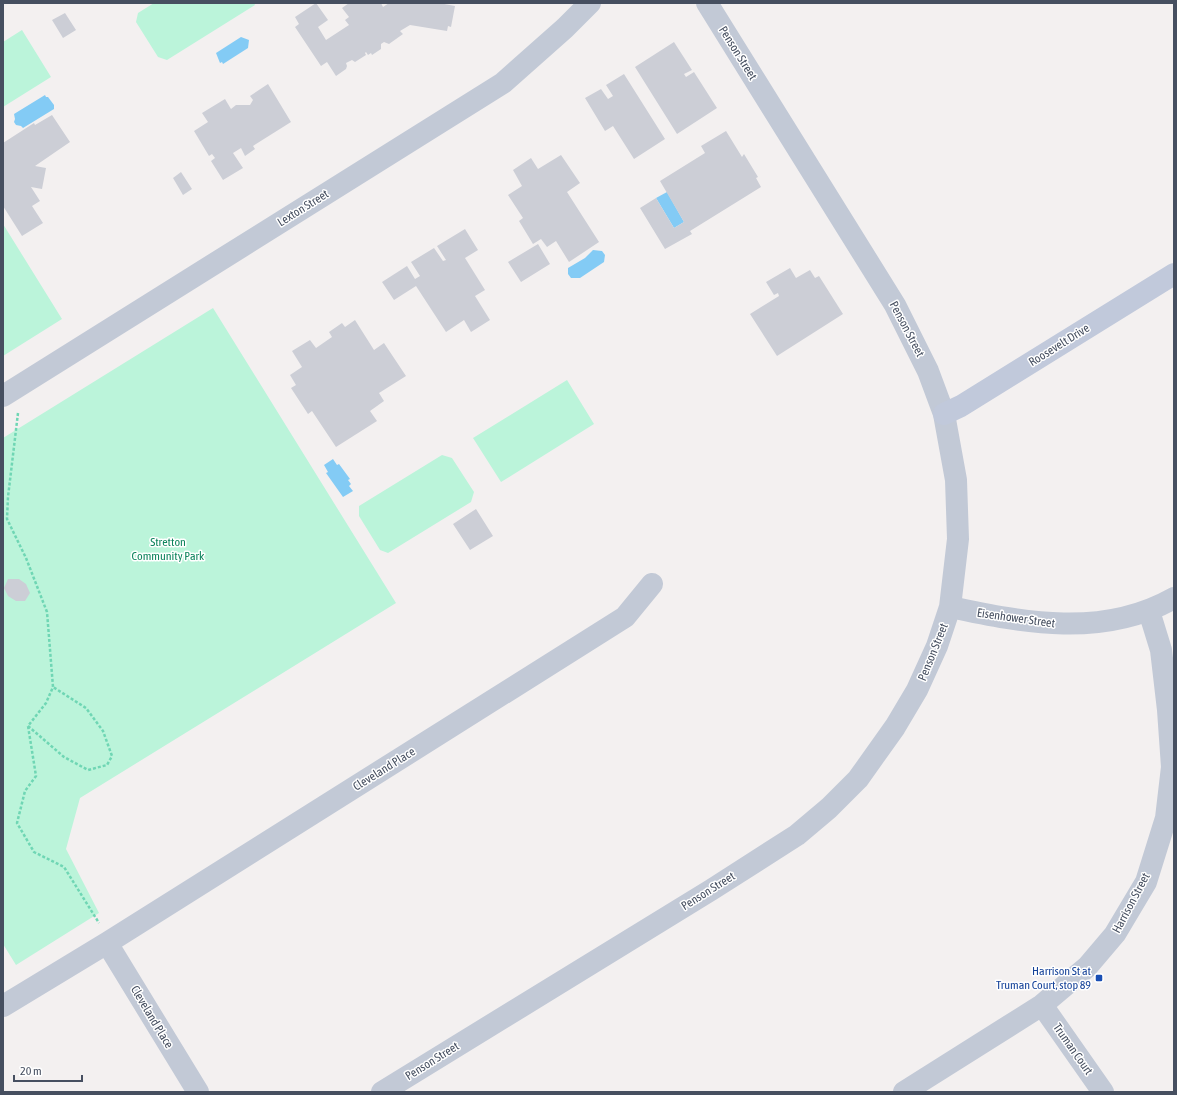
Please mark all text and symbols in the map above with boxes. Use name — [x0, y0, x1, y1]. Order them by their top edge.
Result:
street label: Penson Street — [716, 24, 760, 83]
street label: Lexton Street — [275, 187, 332, 229]
street label: Penson Street — [887, 299, 928, 360]
street label: Roosevelt Drive — [1026, 321, 1092, 369]
park label: Stretton Community Park — [132, 535, 205, 563]
street label: Eisenhower Street — [976, 606, 1056, 630]
street label: Penson Street — [915, 621, 951, 683]
street label: Cleveland Place — [350, 744, 418, 794]
street label: Penson Street — [679, 869, 738, 913]
street label: Harrison Street — [1109, 870, 1153, 935]
place label: Harrison St at Truman Court, stop 89 — [996, 964, 1092, 992]
marker: Harrison St at Truman Court, stop 89 — [1094, 973, 1104, 983]
street label: Cleveland Place — [128, 983, 176, 1051]
street label: Truman Court — [1050, 1021, 1096, 1078]
street label: Penson Street — [403, 1039, 462, 1083]
scale bar — [14, 1057, 82, 1083]
text: 20 m — [20, 1064, 42, 1078]

